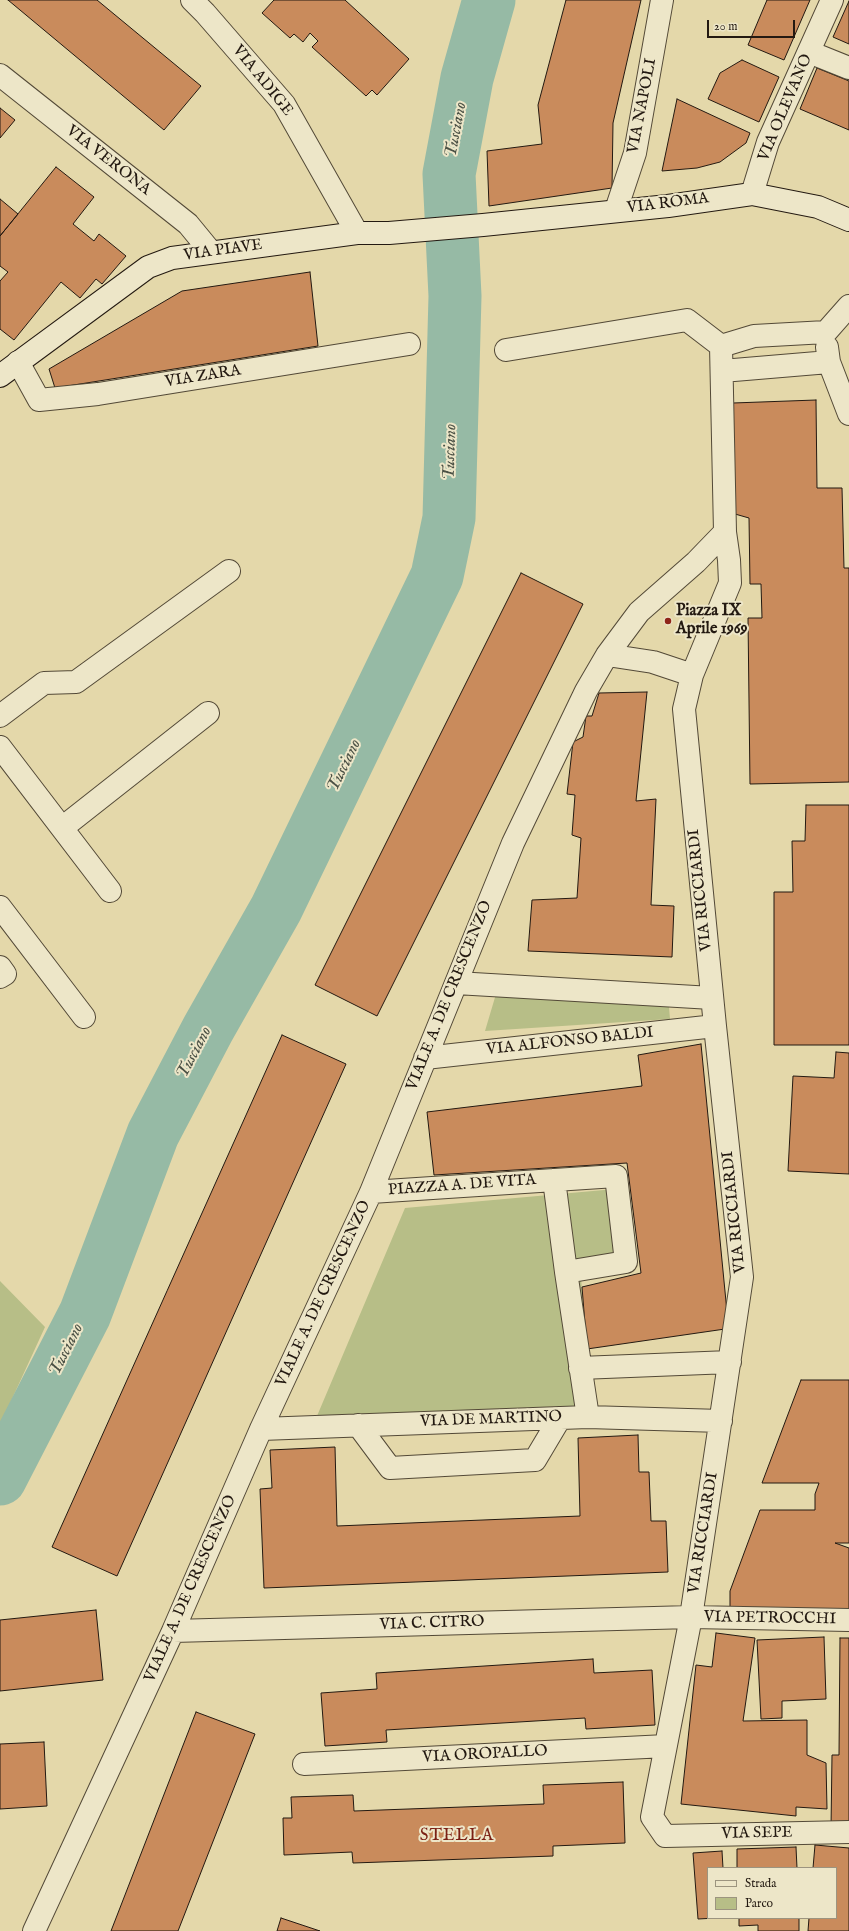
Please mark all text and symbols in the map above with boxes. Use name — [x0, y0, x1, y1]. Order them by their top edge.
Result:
scale bar — [709, 12, 797, 38]
text: 20 m — [714, 19, 737, 34]
street label: VIA ADIGE — [228, 42, 296, 120]
street label: VIA OLEVANO — [755, 52, 817, 164]
street label: VIA NAPOLI — [624, 57, 662, 155]
water label: Tusciano — [442, 101, 472, 159]
street label: VIA VERONA — [62, 122, 154, 200]
street label: VIA ROMA — [626, 189, 710, 219]
street label: VIA PIAVE — [182, 236, 264, 266]
street label: VIA ZARA — [164, 362, 242, 392]
water label: Tusciano — [440, 424, 462, 480]
place label: Piazza IX Aprile 1969 — [676, 602, 747, 640]
marker: Piazza IX Aprile 1969 — [663, 616, 673, 626]
water label: Tusciano — [324, 736, 366, 796]
street label: VIA RICCIARDI — [685, 828, 717, 952]
street label: VIALE A. DE CRESCENZO — [403, 898, 497, 1094]
water label: Tusciano — [173, 1023, 217, 1083]
street label: VIA ALFONSO BALDI — [485, 1024, 655, 1060]
street label: VIA RICCIARDI — [719, 1150, 751, 1274]
street label: PIAZZA A. DE VITA — [387, 1171, 537, 1201]
street label: VIALE A. DE CRESCENZO — [272, 1198, 376, 1390]
water label: Tusciano — [45, 1320, 89, 1380]
street label: VIA DE MARTINO — [420, 1408, 562, 1432]
street label: VIA RICCIARDI — [685, 1471, 723, 1595]
street label: VIALE A. DE CRESCENZO — [141, 1492, 241, 1686]
street label: VIA PETROCCHI — [704, 1608, 836, 1630]
street label: VIA C. CITRO — [379, 1613, 485, 1635]
street label: VIA OROPALLO — [422, 1742, 548, 1768]
street label: VIA SEPE — [721, 1824, 793, 1844]
district label: STELLA — [420, 1827, 494, 1847]
legend — [707, 1867, 837, 1919]
text: Strada — [745, 1876, 776, 1891]
text: Parco — [745, 1896, 773, 1911]

